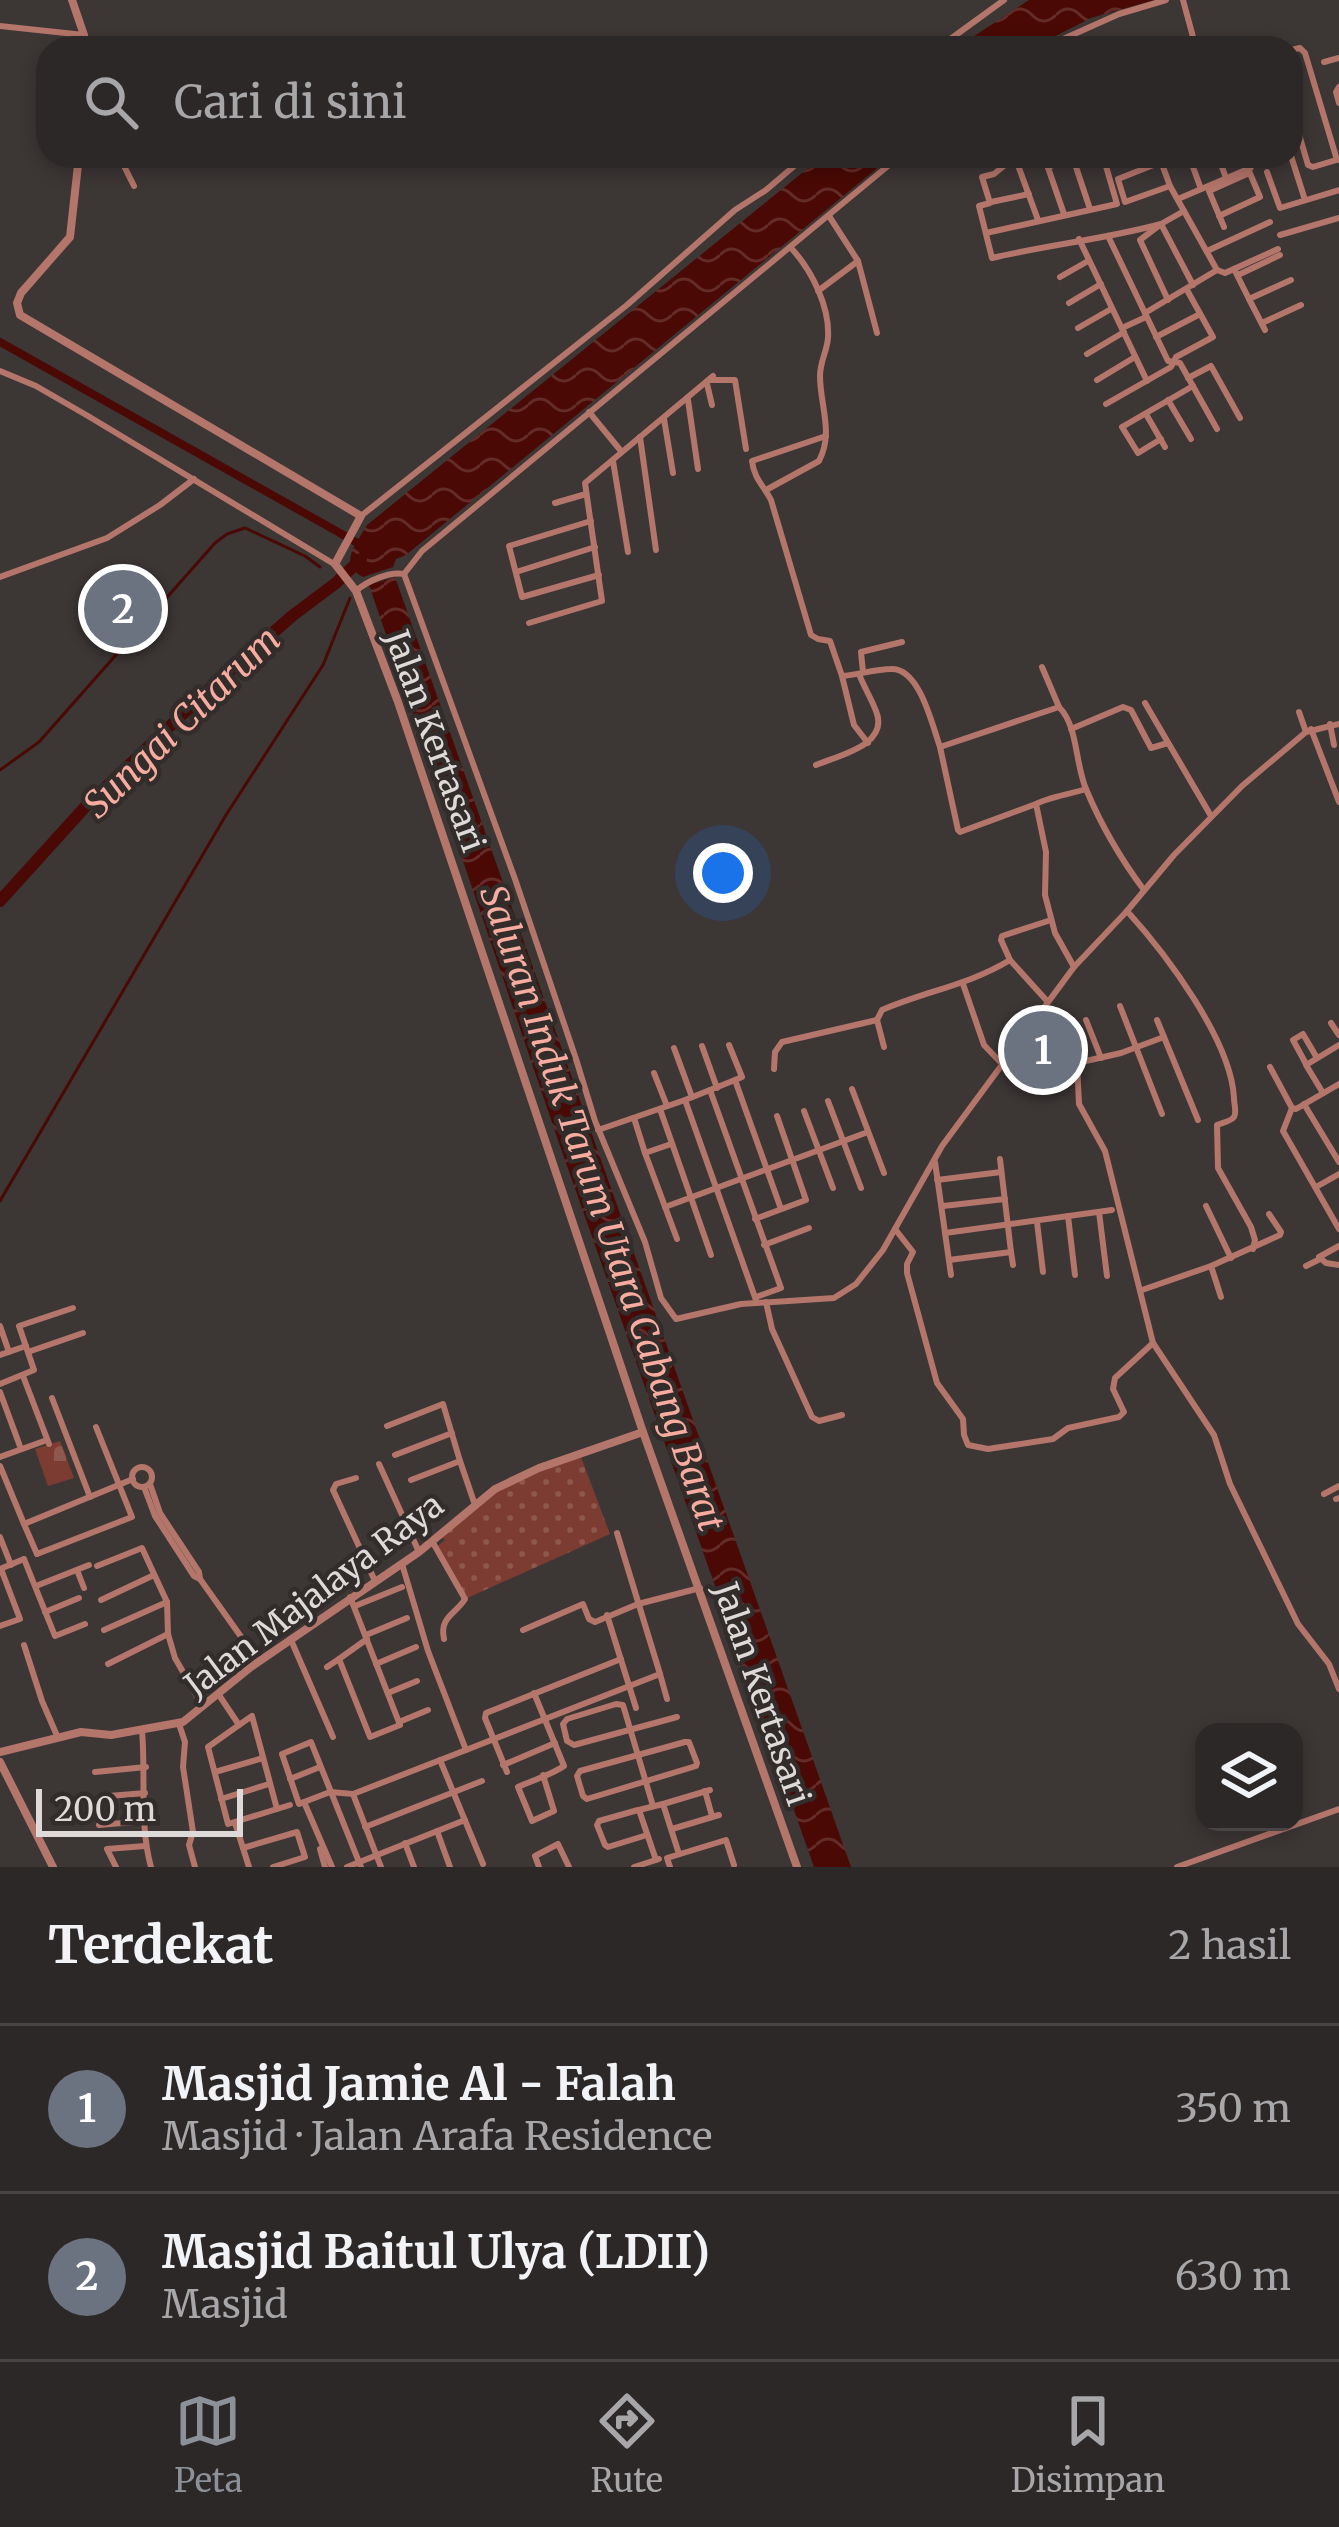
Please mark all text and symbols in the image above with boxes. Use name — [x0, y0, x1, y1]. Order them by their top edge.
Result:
search box — [36, 36, 1303, 168]
icon: search — [78, 69, 144, 135]
text: Cari di sini — [174, 74, 407, 130]
pin: 2 — [84, 564, 162, 654]
water label: Sungai Citarum — [74, 617, 290, 827]
street label: Jalan Kertasari — [376, 624, 494, 857]
your location — [693, 843, 753, 903]
water label: Saluran Induk Tarum Utara Cabang Barat — [470, 879, 734, 1537]
pin: 1 — [1004, 1005, 1082, 1095]
street label: Jalan Majalaya Raya — [176, 1484, 451, 1706]
street label: Jalan Kertasari — [704, 1576, 819, 1811]
map controls — [1195, 1723, 1303, 1831]
button: layers — [1195, 1723, 1303, 1831]
scale bar — [36, 1783, 243, 1836]
text: 200 m — [54, 1789, 156, 1830]
text: Terdekat — [48, 1913, 274, 1977]
text: 2 hasil — [1168, 1921, 1291, 1970]
text: Masjid Jamie Al - Falah — [162, 2056, 676, 2112]
text: 1 — [78, 2084, 96, 2133]
text: 350 m — [1176, 2084, 1291, 2133]
text: Masjid · Jalan Arafa Residence — [162, 2112, 712, 2161]
text: Masjid Baitul Ulya (LDII) — [162, 2224, 710, 2280]
text: 2 — [76, 2252, 98, 2301]
text: 630 m — [1175, 2252, 1291, 2301]
text: Masjid — [162, 2280, 288, 2329]
tab: Peta — [174, 2388, 243, 2501]
tab: Rute — [591, 2388, 663, 2501]
tab: Disimpan — [1011, 2388, 1165, 2501]

